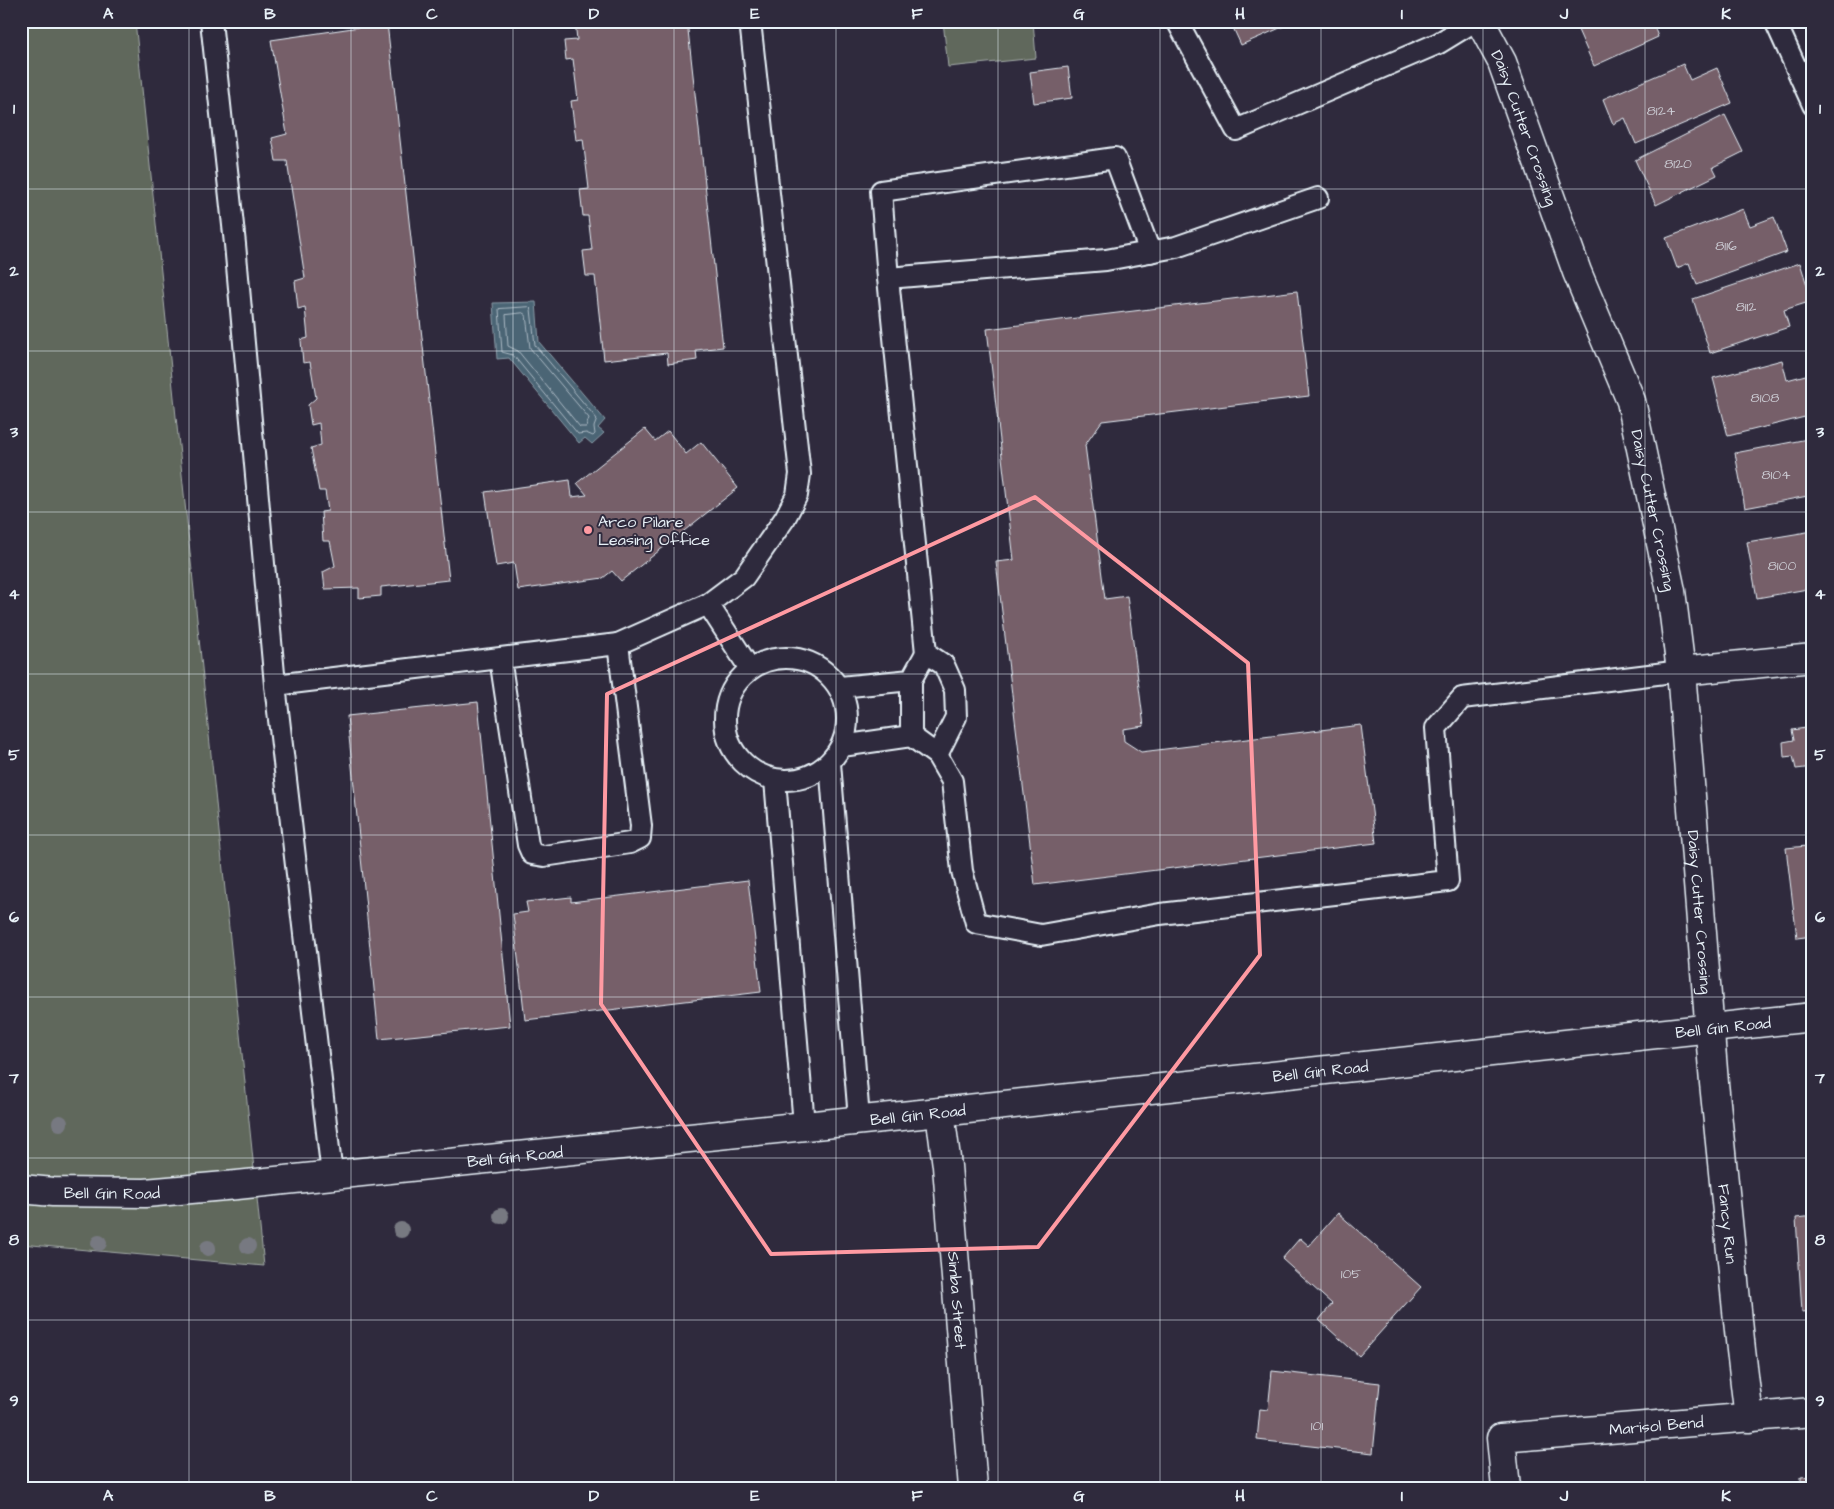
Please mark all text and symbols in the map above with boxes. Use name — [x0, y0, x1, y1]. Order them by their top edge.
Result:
text: A — [103, 3, 114, 25]
text: B — [264, 3, 276, 25]
text: C — [426, 3, 438, 25]
text: D — [589, 3, 600, 25]
text: E — [750, 3, 760, 25]
text: F — [911, 3, 923, 25]
text: G — [1073, 3, 1085, 25]
text: H — [1235, 3, 1245, 25]
text: I — [1401, 3, 1403, 25]
text: J — [1559, 3, 1569, 25]
text: K — [1721, 3, 1731, 25]
street label: Daisy Cutter Crossing — [1485, 46, 1562, 209]
text: 1 — [13, 98, 16, 120]
text: 1 — [1819, 98, 1822, 120]
house number: 8124 — [1647, 101, 1676, 121]
house number: 8120 — [1664, 154, 1692, 174]
house number: 8116 — [1715, 236, 1737, 256]
text: 2 — [8, 260, 19, 282]
text: 2 — [1814, 260, 1825, 282]
house number: 8112 — [1736, 297, 1756, 317]
house number: 8108 — [1751, 388, 1779, 408]
text: 3 — [9, 421, 19, 443]
text: 3 — [1815, 421, 1825, 443]
street label: Daisy Cutter Crossing — [1625, 428, 1681, 593]
house number: 8104 — [1761, 465, 1791, 485]
place label: Arco Pilare Leasing Office — [598, 511, 710, 552]
marker: Arco Pilare Leasing Office — [582, 524, 594, 536]
house number: 8100 — [1768, 556, 1796, 576]
text: 4 — [9, 583, 20, 605]
text: 4 — [1815, 583, 1826, 605]
text: 5 — [8, 744, 20, 766]
text: 5 — [1814, 744, 1826, 766]
street label: Daisy Cutter Crossing — [1682, 829, 1717, 995]
text: 6 — [9, 906, 19, 928]
text: 6 — [1815, 906, 1825, 928]
street label: Bell Gin Road — [1674, 1012, 1772, 1044]
street label: Bell Gin Road — [1272, 1055, 1370, 1088]
text: 7 — [8, 1067, 19, 1089]
text: 7 — [1814, 1067, 1825, 1089]
street label: Bell Gin Road — [869, 1099, 967, 1131]
street label: Bell Gin Road — [466, 1141, 564, 1173]
street label: Bell Gin Road — [64, 1182, 161, 1205]
street label: Fancy Run — [1712, 1183, 1742, 1265]
text: 8 — [9, 1229, 20, 1251]
text: 8 — [1815, 1229, 1826, 1251]
street label: Simba Street — [942, 1250, 972, 1350]
house number: 105 — [1341, 1264, 1361, 1284]
text: 9 — [9, 1390, 19, 1412]
text: 9 — [1815, 1390, 1825, 1412]
street label: Marisol Bend — [1608, 1411, 1704, 1441]
house number: 101 — [1311, 1416, 1323, 1436]
text: A — [103, 1485, 114, 1507]
text: B — [264, 1485, 276, 1507]
text: C — [426, 1485, 438, 1507]
text: D — [589, 1485, 600, 1507]
text: E — [750, 1485, 760, 1507]
text: F — [911, 1485, 923, 1507]
text: G — [1073, 1485, 1085, 1507]
text: H — [1235, 1485, 1245, 1507]
text: I — [1401, 1485, 1403, 1507]
text: J — [1559, 1485, 1569, 1507]
text: K — [1721, 1485, 1731, 1507]

